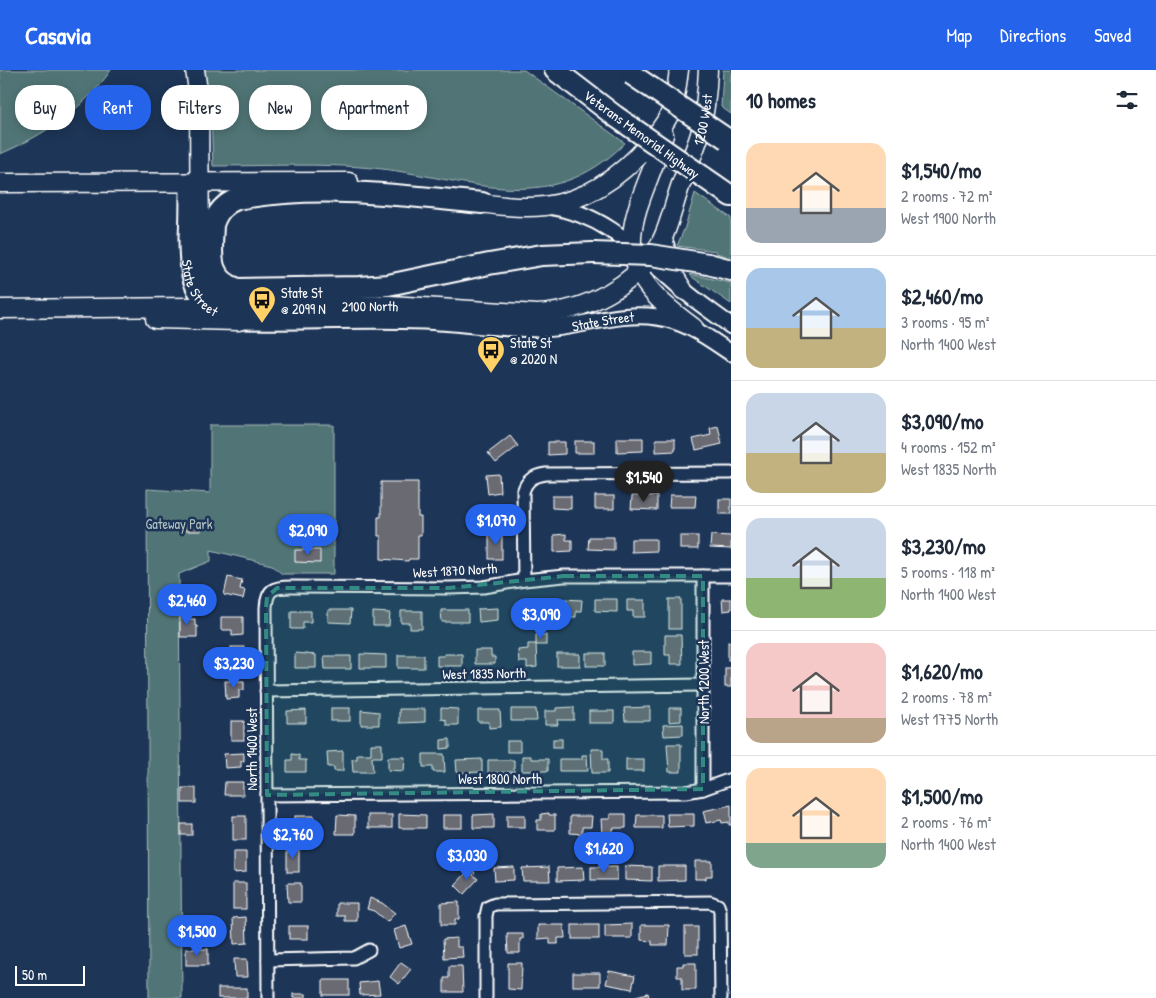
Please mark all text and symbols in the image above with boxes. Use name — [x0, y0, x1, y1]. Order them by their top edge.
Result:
text: Casavia — [25, 19, 91, 51]
text: Map — [947, 23, 972, 48]
text: Directions — [1000, 23, 1066, 48]
text: Saved — [1094, 23, 1131, 48]
chip: Buy — [15, 85, 75, 130]
chip: Rent — [85, 85, 151, 130]
chip: Filters — [161, 85, 239, 130]
chip: New — [249, 85, 311, 130]
chip: Apartment — [321, 85, 427, 130]
street label: Veterans Memorial Highway — [579, 85, 704, 183]
text: 10 homes — [746, 86, 816, 115]
icon: filters — [1113, 86, 1141, 114]
street label: 1200 West — [687, 93, 716, 148]
text: $1,540/mo — [901, 156, 981, 185]
icon: home — [786, 163, 846, 223]
text: 2 rooms · 72 m² — [901, 185, 992, 207]
text: West 1900 North — [901, 207, 996, 229]
street label: State Street — [178, 259, 222, 320]
text: $2,460/mo — [901, 282, 983, 311]
place label: State St @ 2099 N — [281, 283, 326, 318]
bus stop icon: State St @ 2099 N — [247, 285, 277, 324]
icon: home — [786, 288, 846, 348]
street label: 2100 North — [342, 295, 399, 315]
street label: State Street — [570, 306, 635, 335]
text: 3 rooms · 95 m² — [901, 311, 989, 333]
place label: State St @ 2020 N — [510, 333, 557, 368]
text: North 1400 West — [901, 333, 996, 355]
bus stop icon: State St @ 2020 N — [476, 335, 506, 374]
text: $3,090/mo — [901, 407, 983, 436]
icon: home — [786, 413, 846, 473]
text: 4 rooms · 152 m² — [901, 436, 996, 458]
text: West 1835 North — [901, 458, 996, 480]
pin: $1,540 — [603, 460, 685, 503]
text: $1,540 — [625, 466, 663, 488]
pin: $1,070 — [455, 504, 537, 546]
text: $1,070 — [476, 509, 516, 531]
park label: Gateway Park — [145, 514, 213, 534]
pin: $2,090 — [267, 514, 349, 556]
text: $2,090 — [288, 519, 328, 541]
text: $3,230/mo — [901, 532, 986, 561]
icon: home — [786, 538, 846, 598]
street label: West 1870 North — [412, 558, 498, 582]
text: 5 rooms · 118 m² — [901, 561, 995, 583]
text: North 1400 West — [901, 583, 996, 605]
pin: $2,460 — [146, 584, 228, 626]
text: $2,460 — [168, 589, 206, 611]
pin: $3,090 — [500, 598, 582, 640]
text: $3,090 — [522, 603, 560, 625]
street label: North 1200 West — [694, 640, 713, 724]
pin: $3,230 — [193, 646, 275, 689]
text: $3,230 — [214, 652, 254, 674]
text: $1,620/mo — [901, 657, 983, 686]
street label: West 1835 North — [442, 663, 526, 683]
icon: home — [786, 663, 846, 723]
text: 2 rooms · 78 m² — [901, 686, 992, 708]
street label: North 1400 West — [242, 707, 261, 790]
text: West 1775 North — [901, 708, 998, 730]
street label: West 1800 North — [458, 769, 542, 788]
text: $1,500/mo — [901, 782, 983, 811]
icon: home — [786, 788, 846, 848]
text: 2 rooms · 76 m² — [901, 811, 991, 833]
pin: $2,760 — [252, 818, 334, 860]
text: $2,760 — [273, 823, 313, 845]
pin: $1,620 — [563, 832, 645, 874]
text: North 1400 West — [901, 833, 996, 855]
text: $1,620 — [585, 837, 623, 859]
pin: $3,030 — [426, 838, 508, 881]
text: $3,030 — [447, 844, 487, 866]
pin: $1,500 — [156, 914, 238, 957]
text: $1,500 — [178, 920, 216, 942]
scale bar — [15, 963, 85, 986]
text: 50 m — [22, 965, 47, 984]

